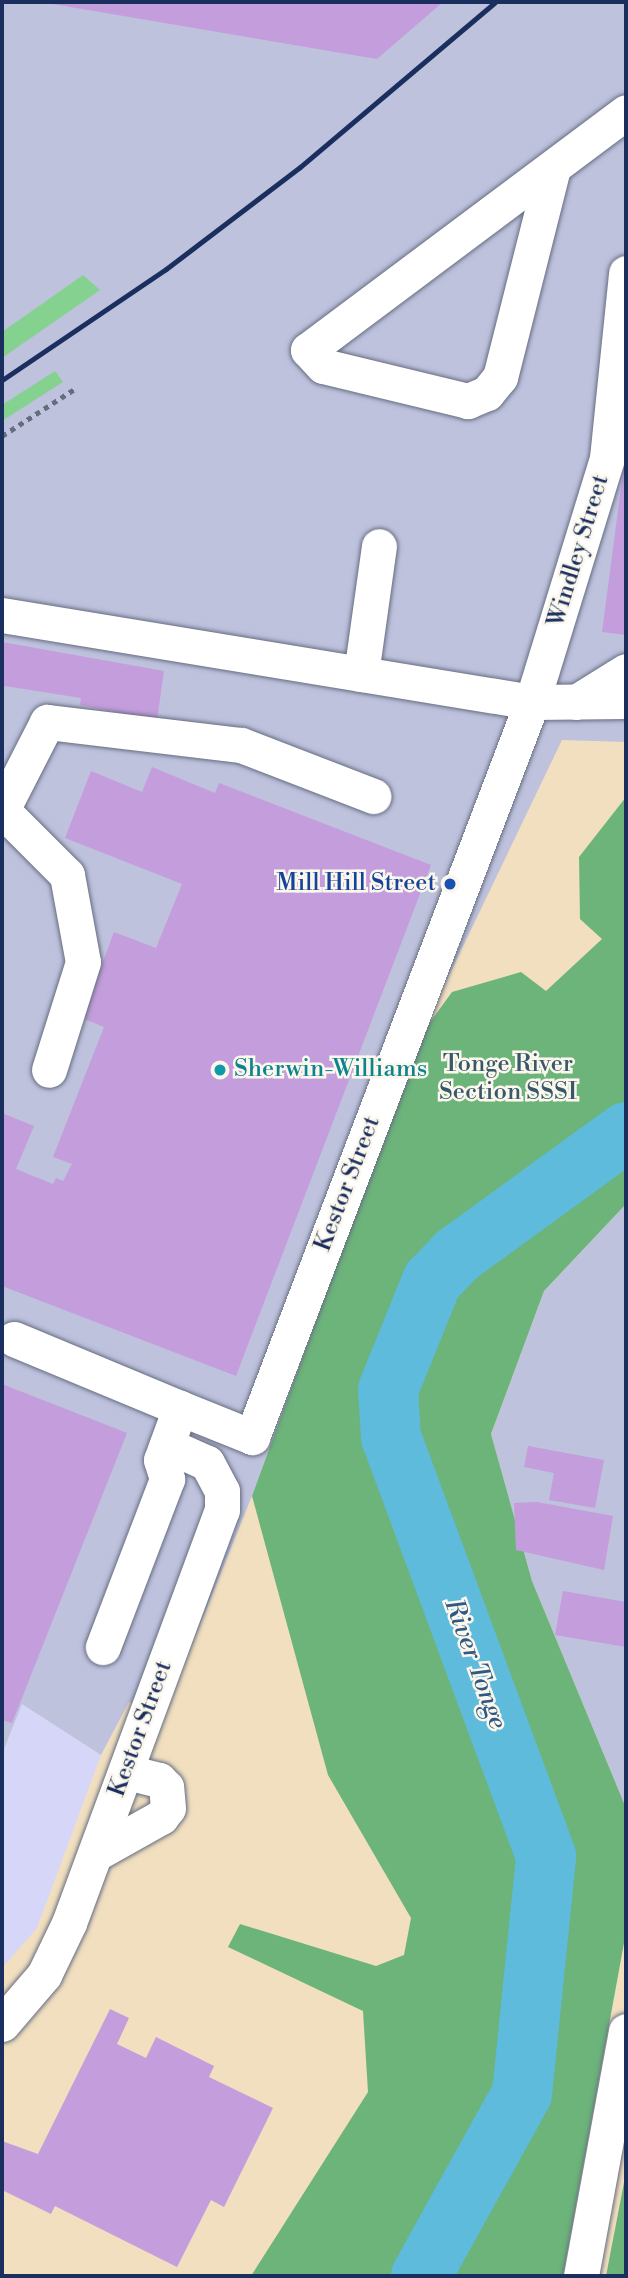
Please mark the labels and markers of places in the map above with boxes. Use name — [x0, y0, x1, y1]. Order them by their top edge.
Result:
place label: Mill Hill Street — [276, 870, 436, 898]
marker: Mill Hill Street — [442, 876, 458, 892]
place label: Sherwin-Williams — [234, 1056, 427, 1084]
marker: Sherwin-Williams — [212, 1062, 228, 1078]

